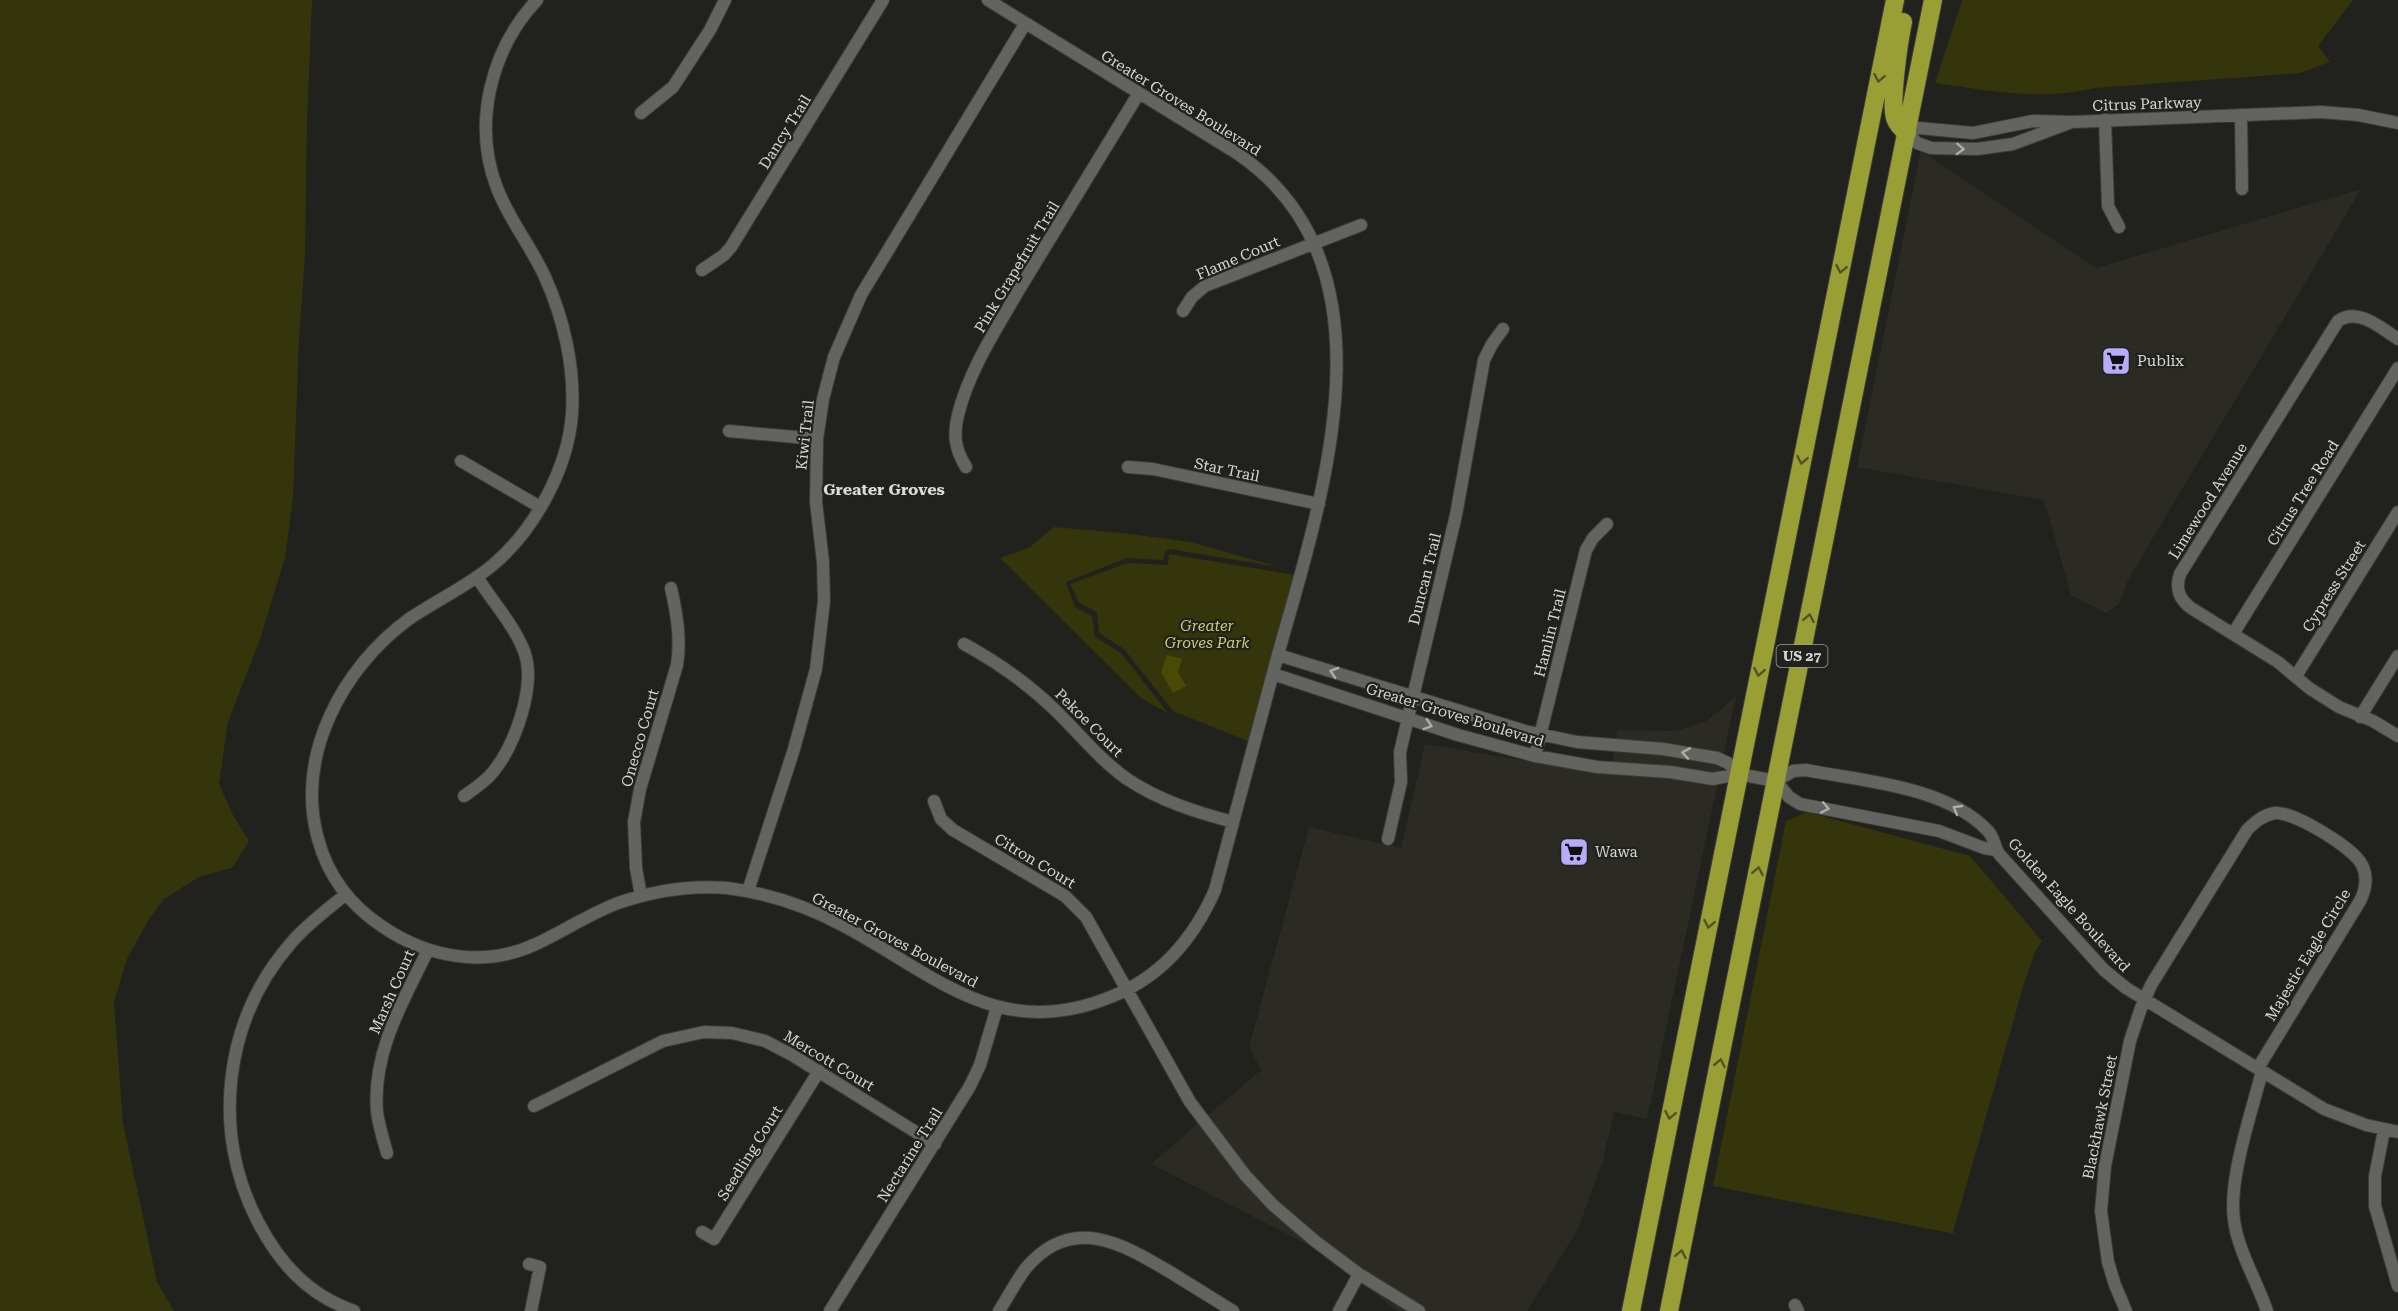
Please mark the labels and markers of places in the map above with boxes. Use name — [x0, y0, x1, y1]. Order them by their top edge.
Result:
supermarket icon: Publix — [2100, 345, 2132, 377]
place label: Publix — [2137, 352, 2184, 370]
supermarket icon: Wawa — [1558, 836, 1590, 868]
place label: Wawa — [1595, 843, 1638, 861]

